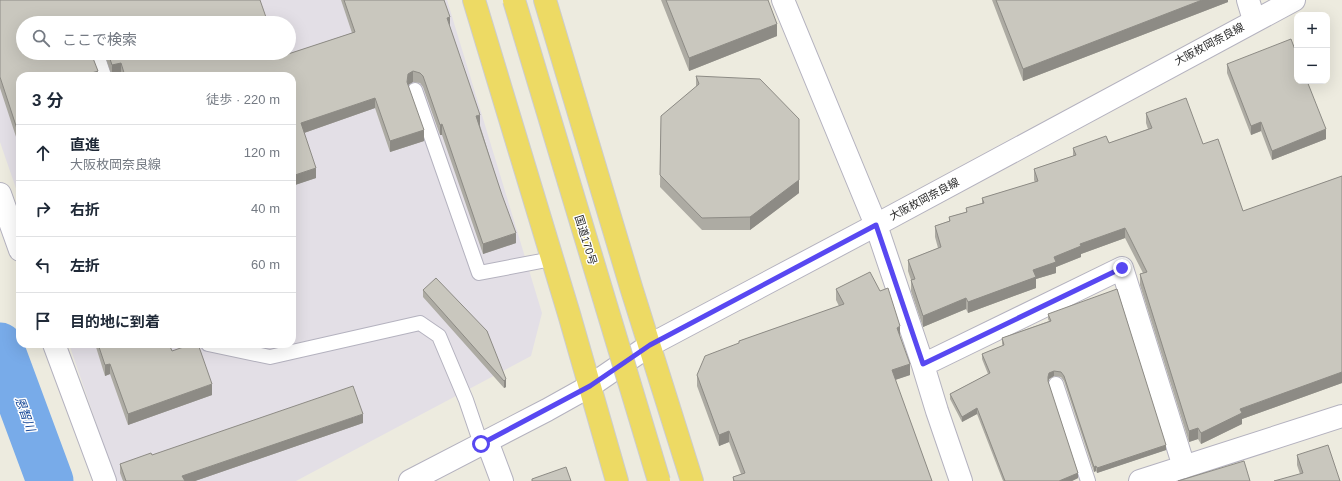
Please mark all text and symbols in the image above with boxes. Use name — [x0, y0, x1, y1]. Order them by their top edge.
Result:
map controls — [1294, 12, 1330, 84]
button: + — [1294, 12, 1330, 48]
search box — [16, 16, 296, 60]
street label: 大阪枚岡奈良線 — [1172, 21, 1246, 67]
icon: search — [30, 27, 52, 49]
text: ここで検索 — [62, 31, 137, 48]
button: − — [1294, 48, 1330, 84]
text: 3 分 — [32, 91, 63, 110]
text: 徒歩 · 220 m — [206, 92, 280, 107]
text: 直進 — [70, 136, 100, 153]
icon: ahead — [32, 142, 54, 164]
text: 120 m — [244, 145, 280, 160]
text: 大阪枚岡奈良線 — [70, 157, 161, 172]
street label: 大阪枚岡奈良線 — [887, 176, 961, 222]
icon: right — [32, 198, 54, 220]
text: 右折 — [70, 201, 100, 218]
text: 40 m — [251, 201, 280, 216]
street label: 国道170号 — [573, 214, 599, 266]
icon: left — [32, 254, 54, 276]
text: 左折 — [70, 257, 100, 274]
text: 60 m — [251, 257, 280, 272]
route end — [1113, 259, 1131, 277]
icon: arrive — [32, 310, 54, 332]
text: 目的地に到着 — [70, 313, 160, 330]
water label: 恩智川 — [12, 395, 38, 435]
route start — [472, 435, 490, 453]

